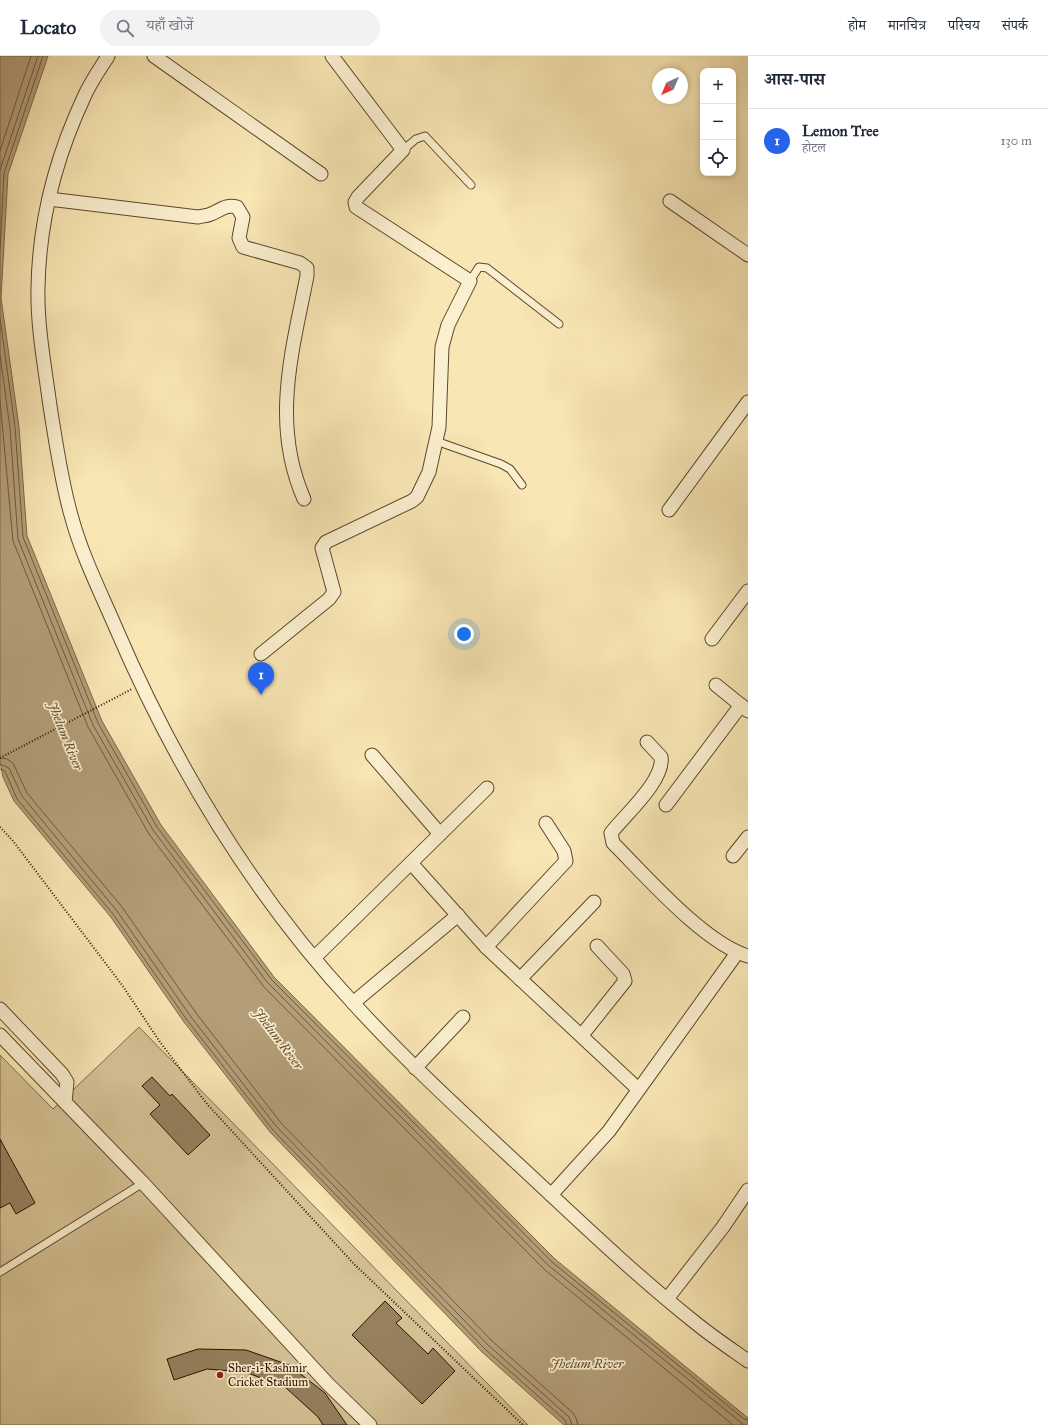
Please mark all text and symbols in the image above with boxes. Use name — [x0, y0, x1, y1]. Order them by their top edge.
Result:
search box — [100, 10, 380, 46]
text: Locato — [20, 16, 76, 39]
text: यहाँ खोजें — [146, 16, 193, 34]
icon: search — [114, 17, 136, 39]
text: होम — [848, 17, 866, 34]
text: मानचित्र — [888, 17, 926, 34]
text: परिचय — [948, 17, 980, 34]
text: संपर्क — [1002, 17, 1028, 34]
north arrow — [652, 68, 688, 104]
map controls — [700, 68, 736, 176]
button: + — [700, 68, 736, 104]
text: आस-पास — [764, 69, 825, 90]
button: − — [700, 104, 736, 140]
text: Lemon Tree — [802, 122, 879, 140]
text: 1 — [774, 133, 780, 149]
text: 130 m — [1000, 133, 1032, 149]
button: locate — [700, 140, 736, 176]
text: होटल — [802, 140, 826, 156]
your location — [454, 624, 474, 644]
pin: 1 — [248, 662, 274, 695]
water label: Jhelum River — [44, 698, 86, 773]
water label: Jhelum River — [249, 1004, 307, 1073]
water label: Jhelum River — [550, 1356, 624, 1372]
place label: Sher-i-Kashmir Cricket Stadium — [228, 1361, 308, 1389]
marker: Sher-i-Kashmir Cricket Stadium — [215, 1370, 225, 1380]

